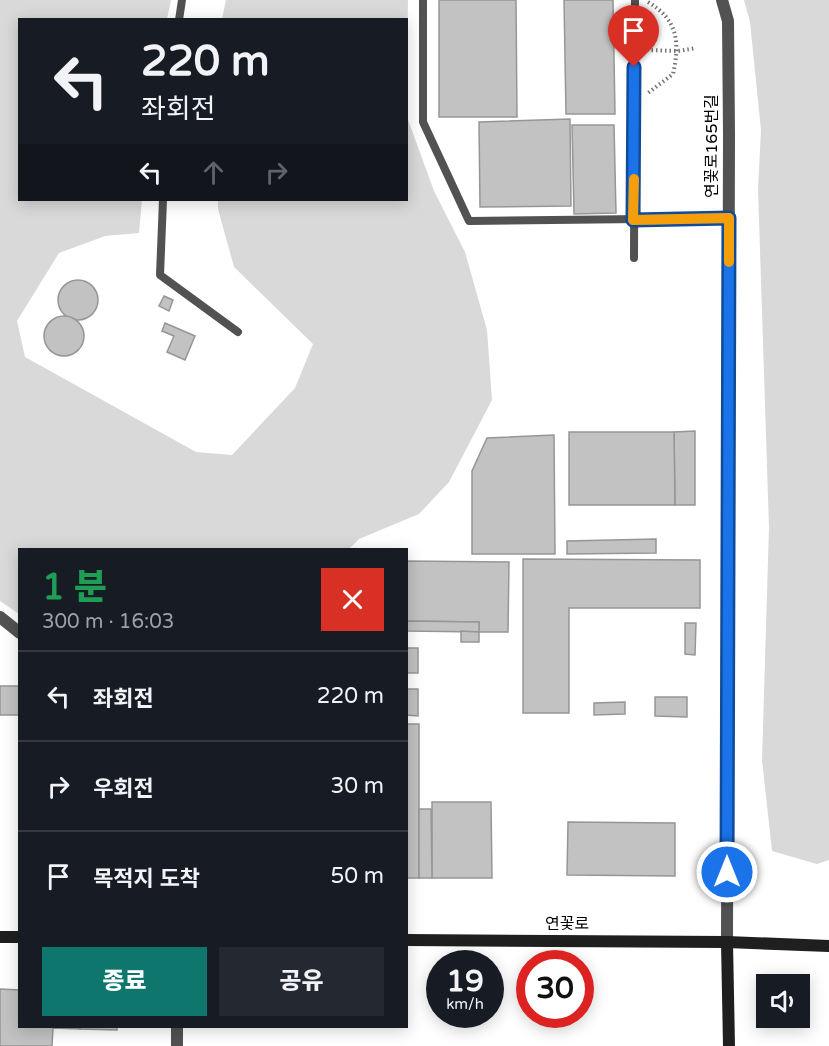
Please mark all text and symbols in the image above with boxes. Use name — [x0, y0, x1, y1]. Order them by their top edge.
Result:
pin — [608, 5, 659, 67]
icon: arrive — [617, 14, 650, 47]
text: 220 m — [141, 36, 270, 87]
icon: left — [42, 42, 120, 120]
text: 좌회전 — [141, 93, 216, 126]
street label: 연꽃로165번길 — [702, 94, 722, 198]
icon: left — [134, 156, 167, 189]
icon: ahead — [197, 156, 230, 189]
icon: right — [260, 156, 293, 189]
text: 1 분 — [42, 566, 107, 609]
button: close — [321, 568, 384, 631]
text: 300 m · 16:03 — [42, 610, 174, 634]
icon: left — [42, 680, 75, 713]
text: 220 m — [317, 683, 384, 709]
text: 좌회전 — [93, 686, 154, 712]
icon: right — [42, 770, 75, 803]
text: 30 m — [330, 773, 384, 799]
text: 우회전 — [93, 776, 154, 802]
position arrow — [695, 840, 759, 904]
icon: arrive — [42, 860, 75, 893]
text: 50 m — [330, 863, 384, 889]
text: 목적지 도착 — [93, 866, 200, 892]
street label: 연꽃로 — [545, 914, 589, 934]
button: 종료 — [42, 947, 207, 1016]
button: 공유 — [219, 947, 384, 1016]
speed limit sign: 30 — [516, 950, 594, 1028]
text: 19 — [446, 963, 484, 1000]
map controls — [756, 974, 810, 1028]
button: sound — [756, 974, 810, 1028]
text: km/h — [446, 995, 484, 1013]

